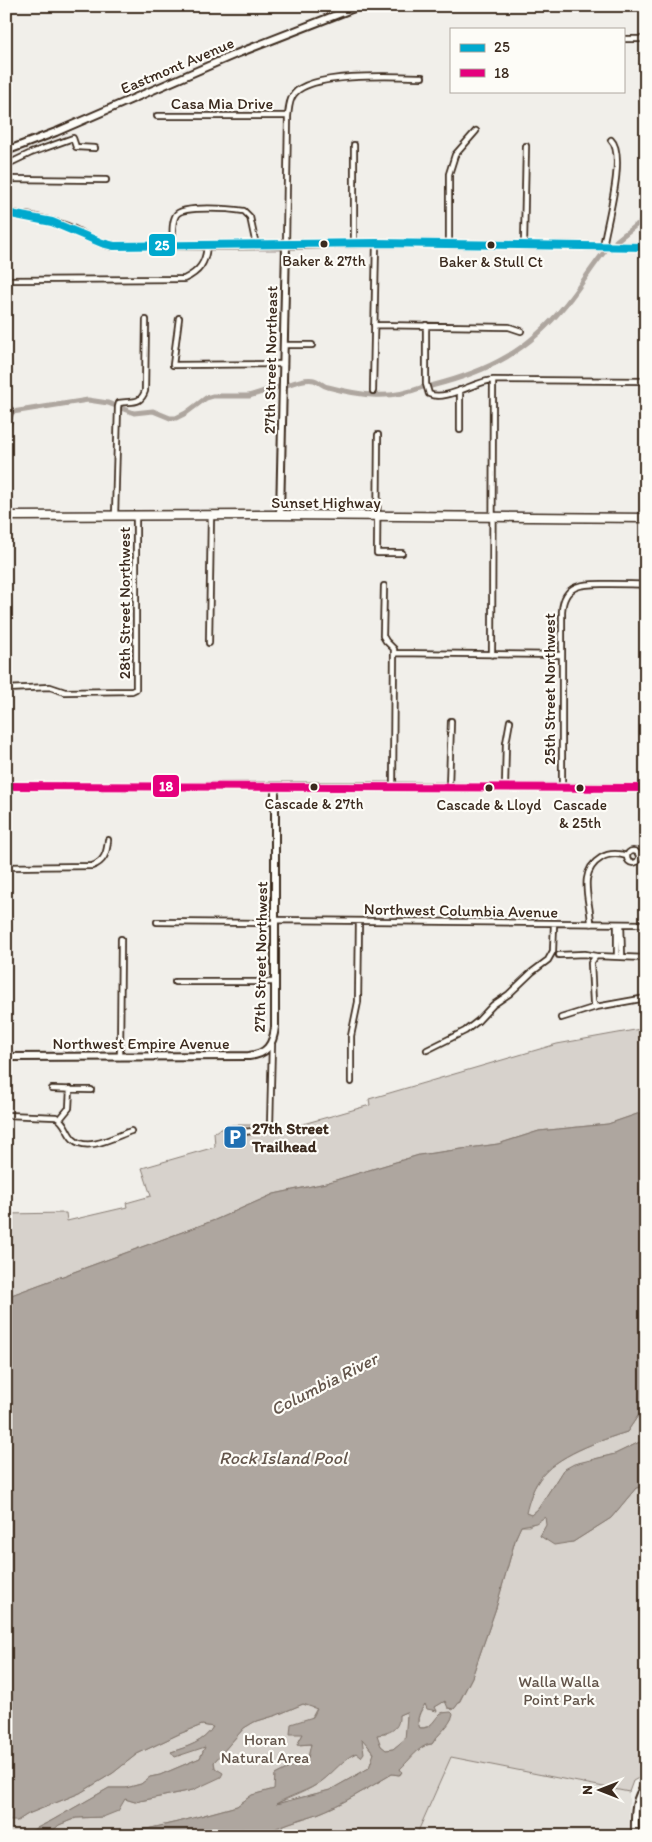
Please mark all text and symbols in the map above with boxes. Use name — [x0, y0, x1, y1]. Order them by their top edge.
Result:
legend — [450, 28, 624, 92]
street label: Eastmont Avenue — [118, 33, 237, 98]
text: 25 — [494, 38, 510, 56]
text: 18 — [494, 64, 509, 82]
street label: Casa Mia Drive — [171, 94, 273, 113]
line badge: 25 — [148, 233, 176, 257]
text: 25 — [155, 237, 170, 254]
marker: Baker & 27th — [319, 239, 329, 249]
marker: Baker & Stull Ct — [486, 240, 496, 250]
place label: Baker & 27th — [282, 252, 366, 270]
place label: Baker & Stull Ct — [439, 253, 543, 271]
street label: 27th Street Northeast — [260, 286, 281, 434]
street label: Sunset Highway — [271, 493, 381, 512]
street label: 28th Street Northwest — [115, 527, 134, 679]
street label: 25th Street Northwest — [540, 613, 559, 765]
line badge: 18 — [152, 774, 180, 798]
text: 18 — [159, 778, 173, 795]
marker: Cascade & 27th — [309, 782, 319, 792]
marker: Cascade & Lloyd — [484, 783, 494, 793]
marker: Cascade & 25th — [575, 783, 585, 793]
place label: Cascade & 27th — [265, 795, 364, 813]
place label: Cascade & Lloyd — [437, 796, 541, 814]
place label: Cascade & 25th — [553, 796, 607, 832]
street label: 27th Street Northwest — [250, 881, 271, 1033]
street label: Northwest Columbia Avenue — [364, 899, 558, 922]
street label: Northwest Empire Avenue — [52, 1034, 230, 1053]
place label: 27th Street Trailhead — [251, 1119, 329, 1156]
parking icon: 27th Street Trailhead — [222, 1124, 248, 1150]
water label: Columbia River — [267, 1347, 383, 1420]
water label: Rock Island Pool — [219, 1447, 349, 1469]
park label: Walla Walla Point Park — [518, 1672, 600, 1709]
park label: Horan Natural Area — [221, 1730, 309, 1767]
north arrow — [574, 1764, 624, 1814]
text: N — [579, 1785, 596, 1795]

